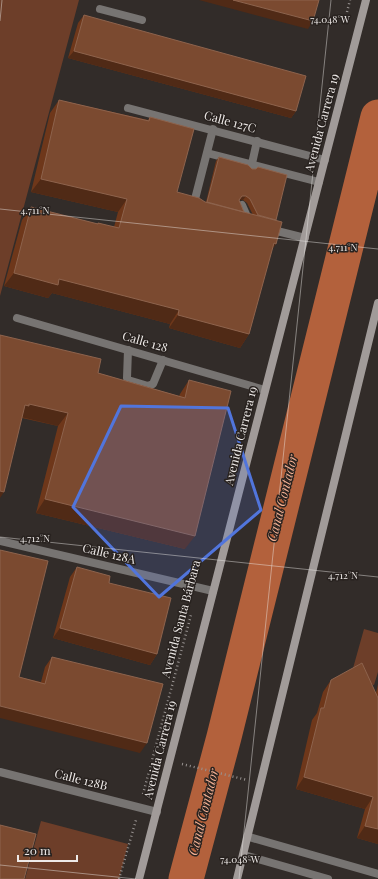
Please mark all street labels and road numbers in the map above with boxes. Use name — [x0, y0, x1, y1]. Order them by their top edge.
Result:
street label: Avenida Carrera 19 — [300, 72, 342, 175]
street label: Calle 127C — [202, 106, 258, 136]
street label: Calle 128 — [121, 327, 170, 355]
street label: Avenida Carrera 19 — [220, 385, 260, 488]
street label: Calle 128A — [81, 539, 138, 567]
street label: Avenida Santa Bárbara — [156, 558, 203, 680]
street label: Avenida Carrera 19 — [139, 699, 179, 802]
street label: Calle 128B — [53, 765, 109, 793]

